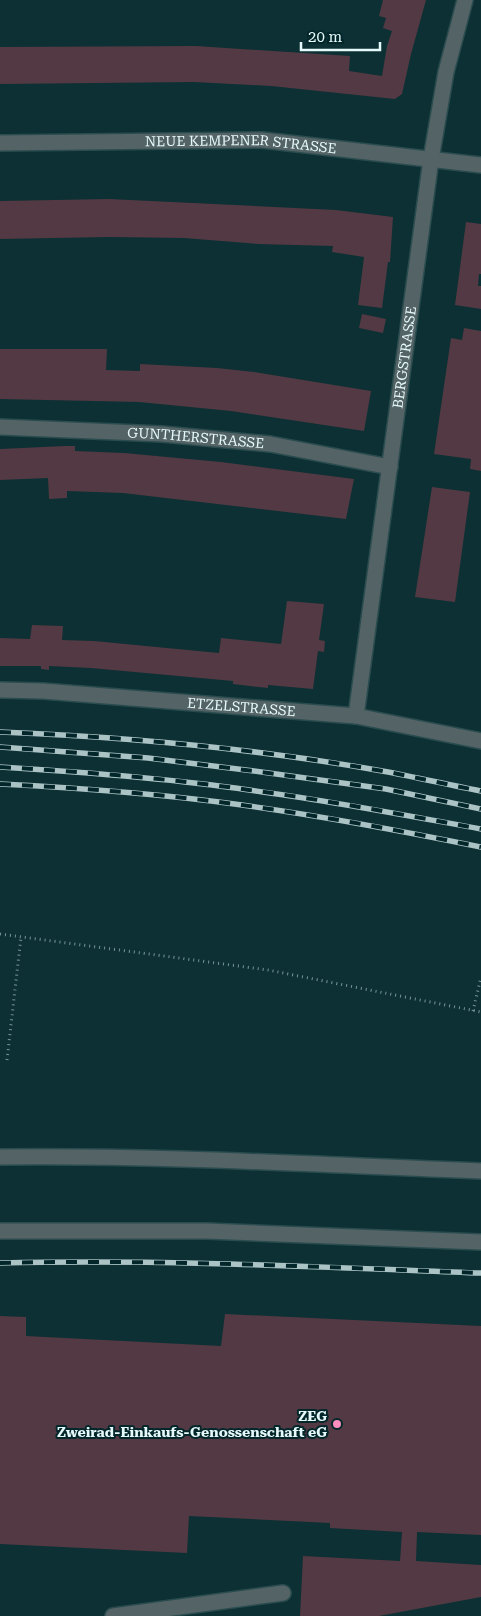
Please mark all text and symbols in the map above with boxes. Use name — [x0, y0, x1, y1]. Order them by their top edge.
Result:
scale bar — [301, 20, 380, 52]
text: 20 m — [308, 28, 343, 46]
street label: NEUE KEMPENER STRASSE — [145, 132, 337, 156]
street label: BERGSTRASSE — [390, 305, 419, 409]
street label: GUNTHERSTRASSE — [127, 425, 265, 451]
street label: ETZELSTRASSE — [187, 695, 296, 719]
place label: ZEG Zweirad-Einkaufs-Genossenschaft eG — [57, 1408, 327, 1440]
marker: ZEG Zweirad-Einkaufs-Genossenschaft eG — [331, 1418, 343, 1430]

